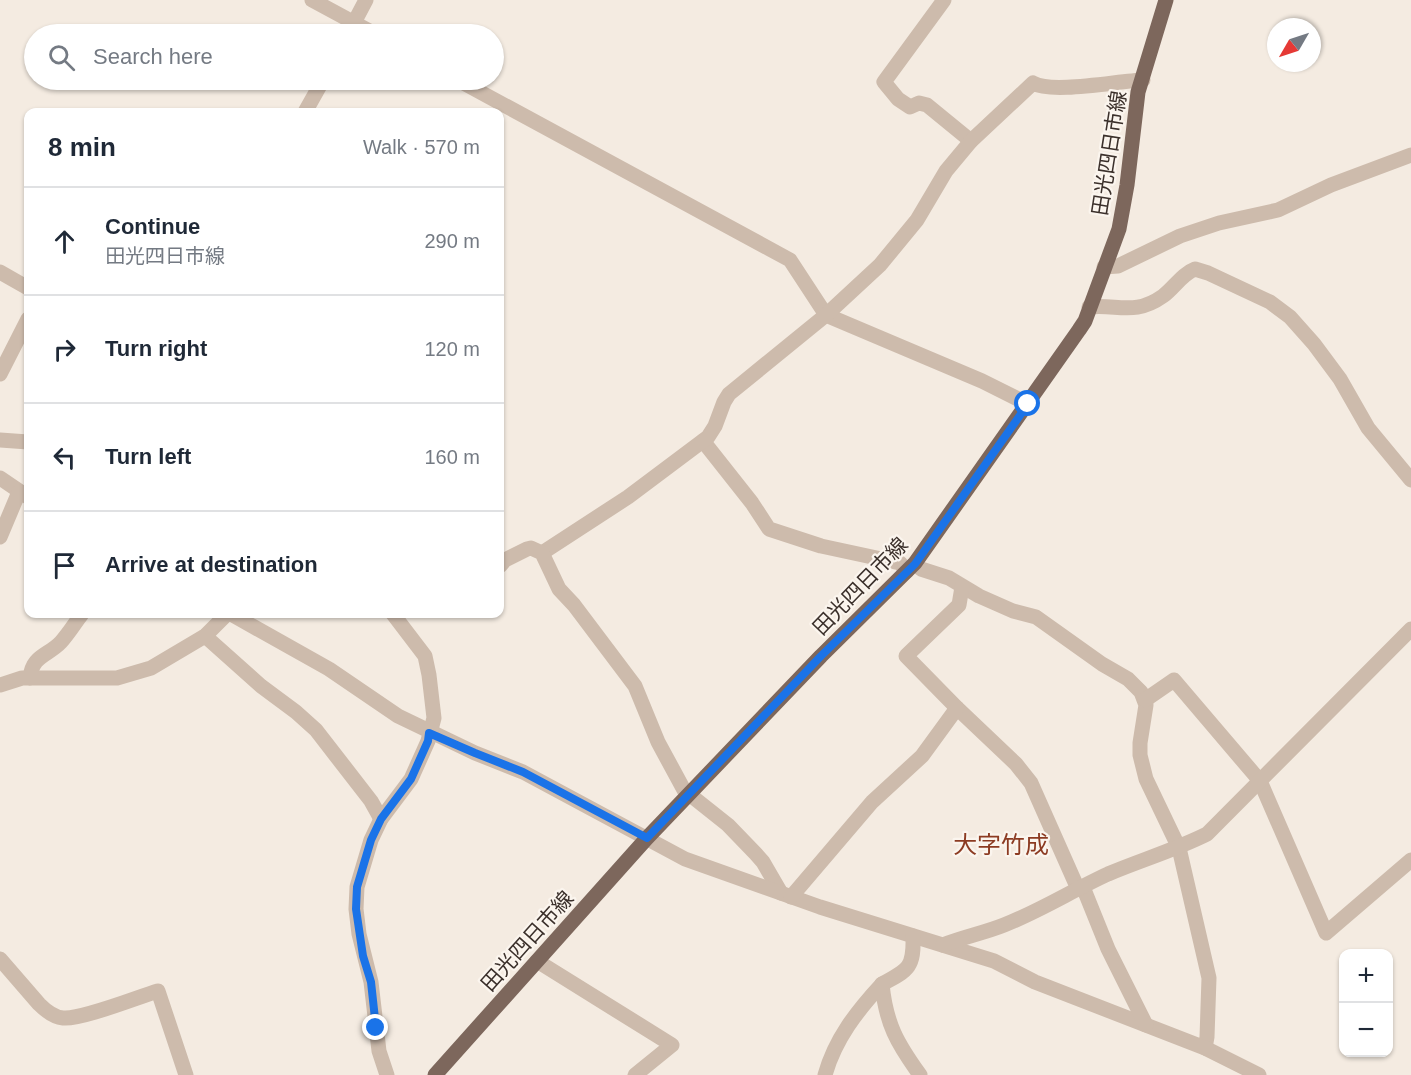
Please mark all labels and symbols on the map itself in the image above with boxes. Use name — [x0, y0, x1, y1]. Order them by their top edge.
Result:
north arrow — [1267, 18, 1321, 72]
street label: 田光四日市線 — [1088, 89, 1130, 217]
route start — [1014, 390, 1040, 416]
street label: 田光四日市線 — [808, 533, 912, 639]
district label: 大字竹成 — [953, 831, 1049, 858]
street label: 田光四日市線 — [476, 886, 578, 996]
route end — [362, 1014, 388, 1040]

